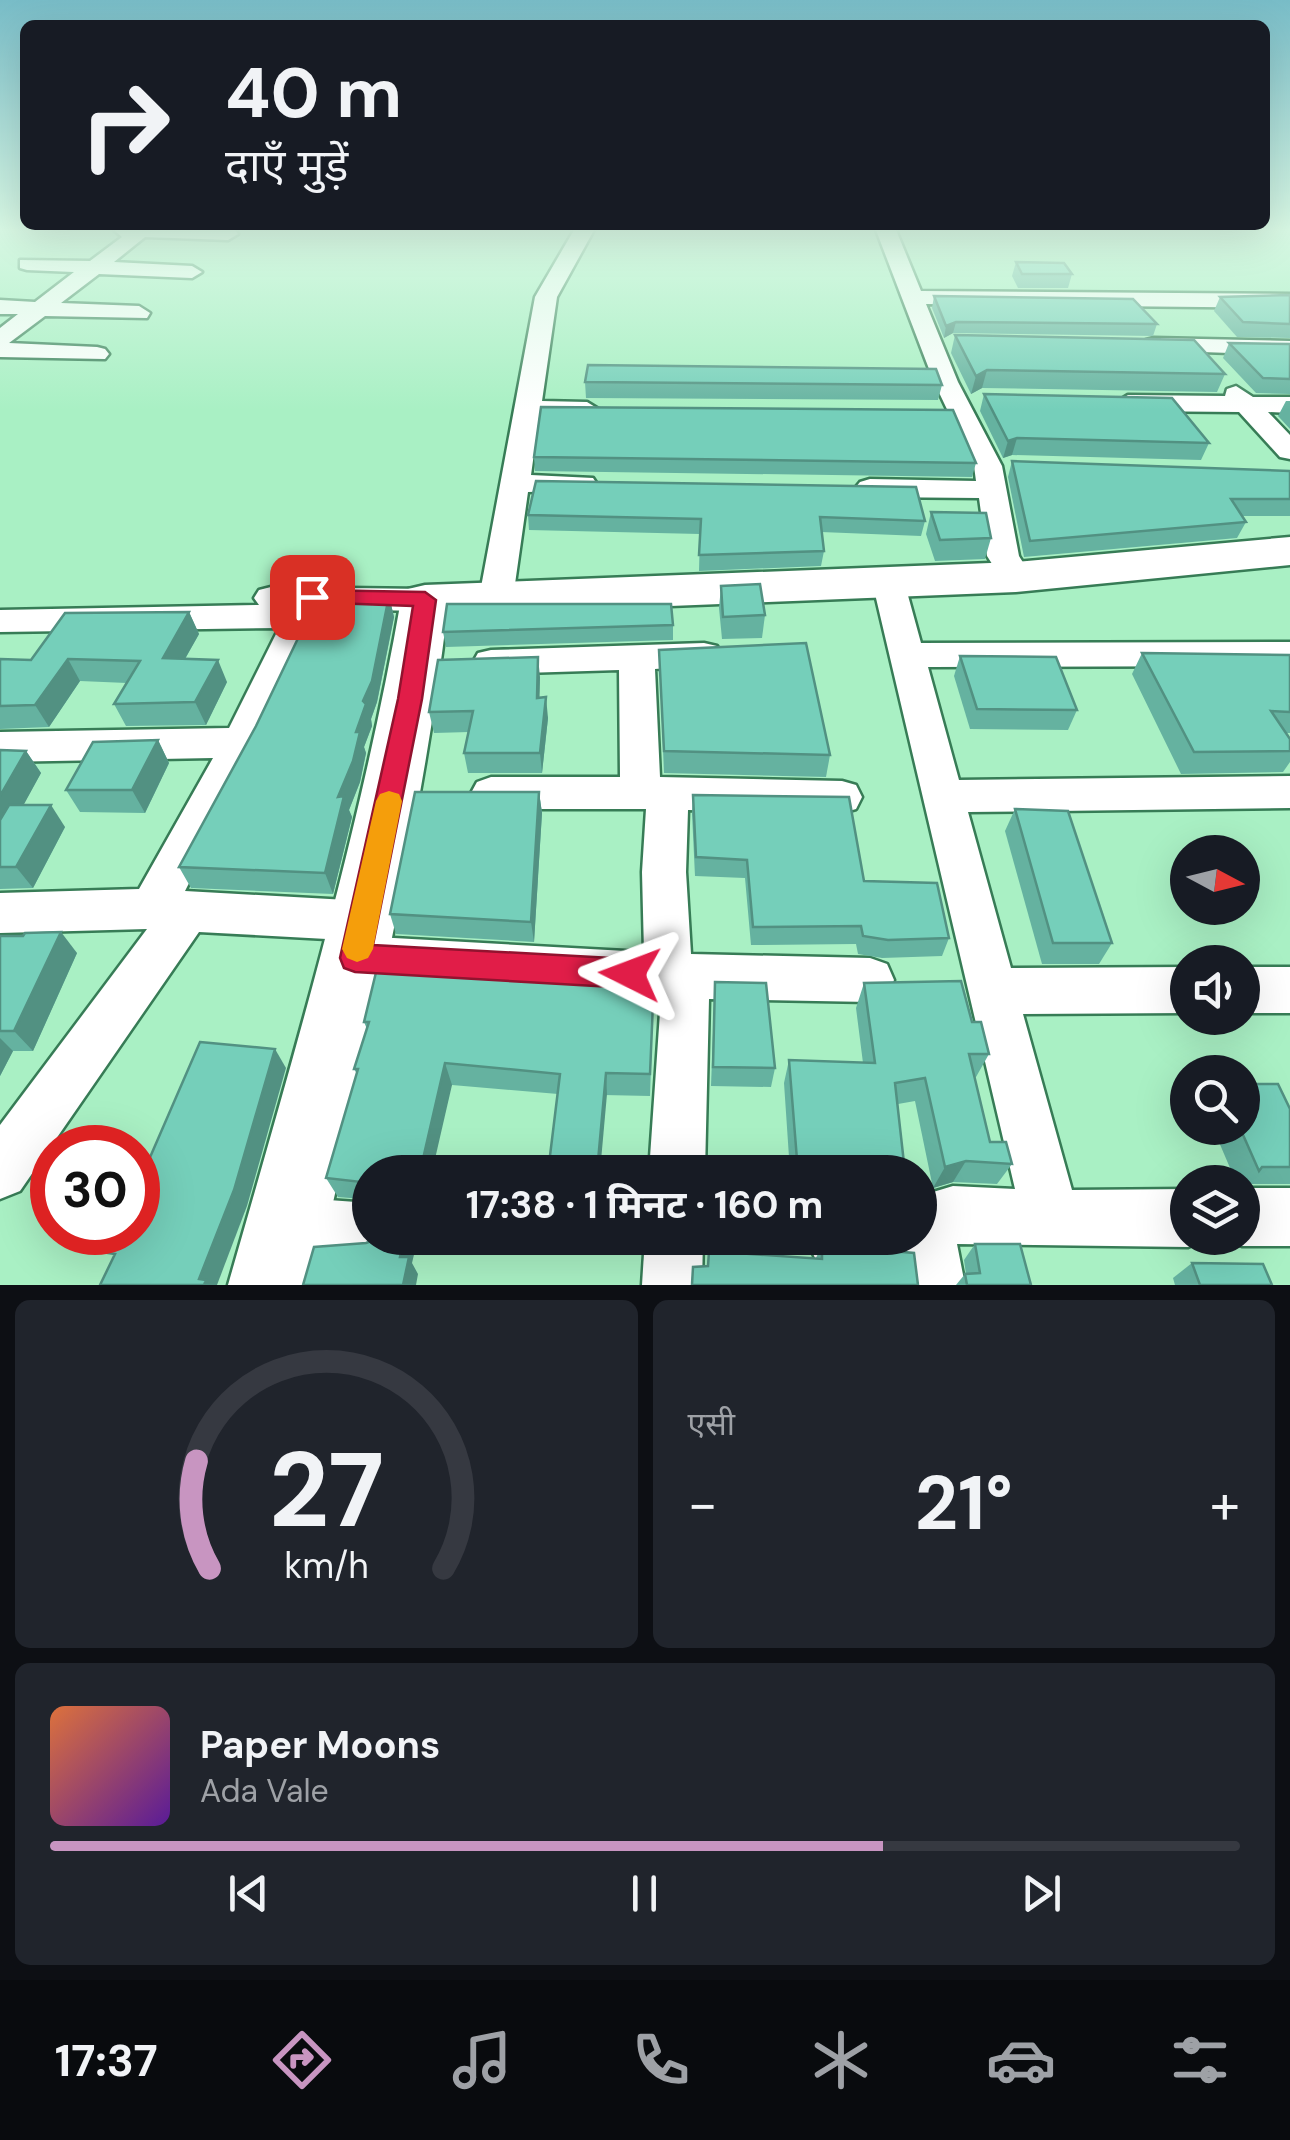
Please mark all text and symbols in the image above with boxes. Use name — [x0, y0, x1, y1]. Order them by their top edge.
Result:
text: 40 m — [225, 48, 402, 139]
icon: right — [60, 60, 190, 190]
text: दाएँ मुड़ें — [225, 136, 348, 195]
pin — [270, 555, 355, 640]
icon: arrive — [285, 570, 340, 625]
north arrow — [1170, 835, 1260, 925]
map controls — [1170, 835, 1260, 1255]
position arrow — [578, 922, 682, 1026]
button: sound — [1170, 945, 1260, 1035]
button: search — [1170, 1055, 1260, 1145]
speed limit sign: 30 — [30, 1125, 160, 1255]
button: layers — [1170, 1165, 1260, 1255]
text: 17:38 · 1 मिनट · 160 m — [466, 1180, 823, 1230]
text: एसी — [688, 1403, 735, 1445]
text: 27 — [269, 1423, 384, 1558]
text: 21° — [915, 1455, 1013, 1552]
text: − — [688, 1468, 718, 1540]
text: + — [1210, 1468, 1240, 1540]
text: km/h — [284, 1543, 368, 1589]
text: Paper Moons — [200, 1720, 440, 1770]
text: Ada Vale — [200, 1770, 329, 1812]
icon: previous — [221, 1866, 276, 1921]
icon: pause — [617, 1866, 672, 1921]
icon: next — [1014, 1866, 1069, 1921]
icon: directions — [267, 2025, 337, 2095]
icon: music — [447, 2025, 517, 2095]
icon: phone — [626, 2025, 696, 2095]
icon: climate — [806, 2025, 876, 2095]
icon: car — [986, 2025, 1056, 2095]
icon: filters — [1165, 2025, 1235, 2095]
text: 17:37 — [55, 2031, 158, 2090]

